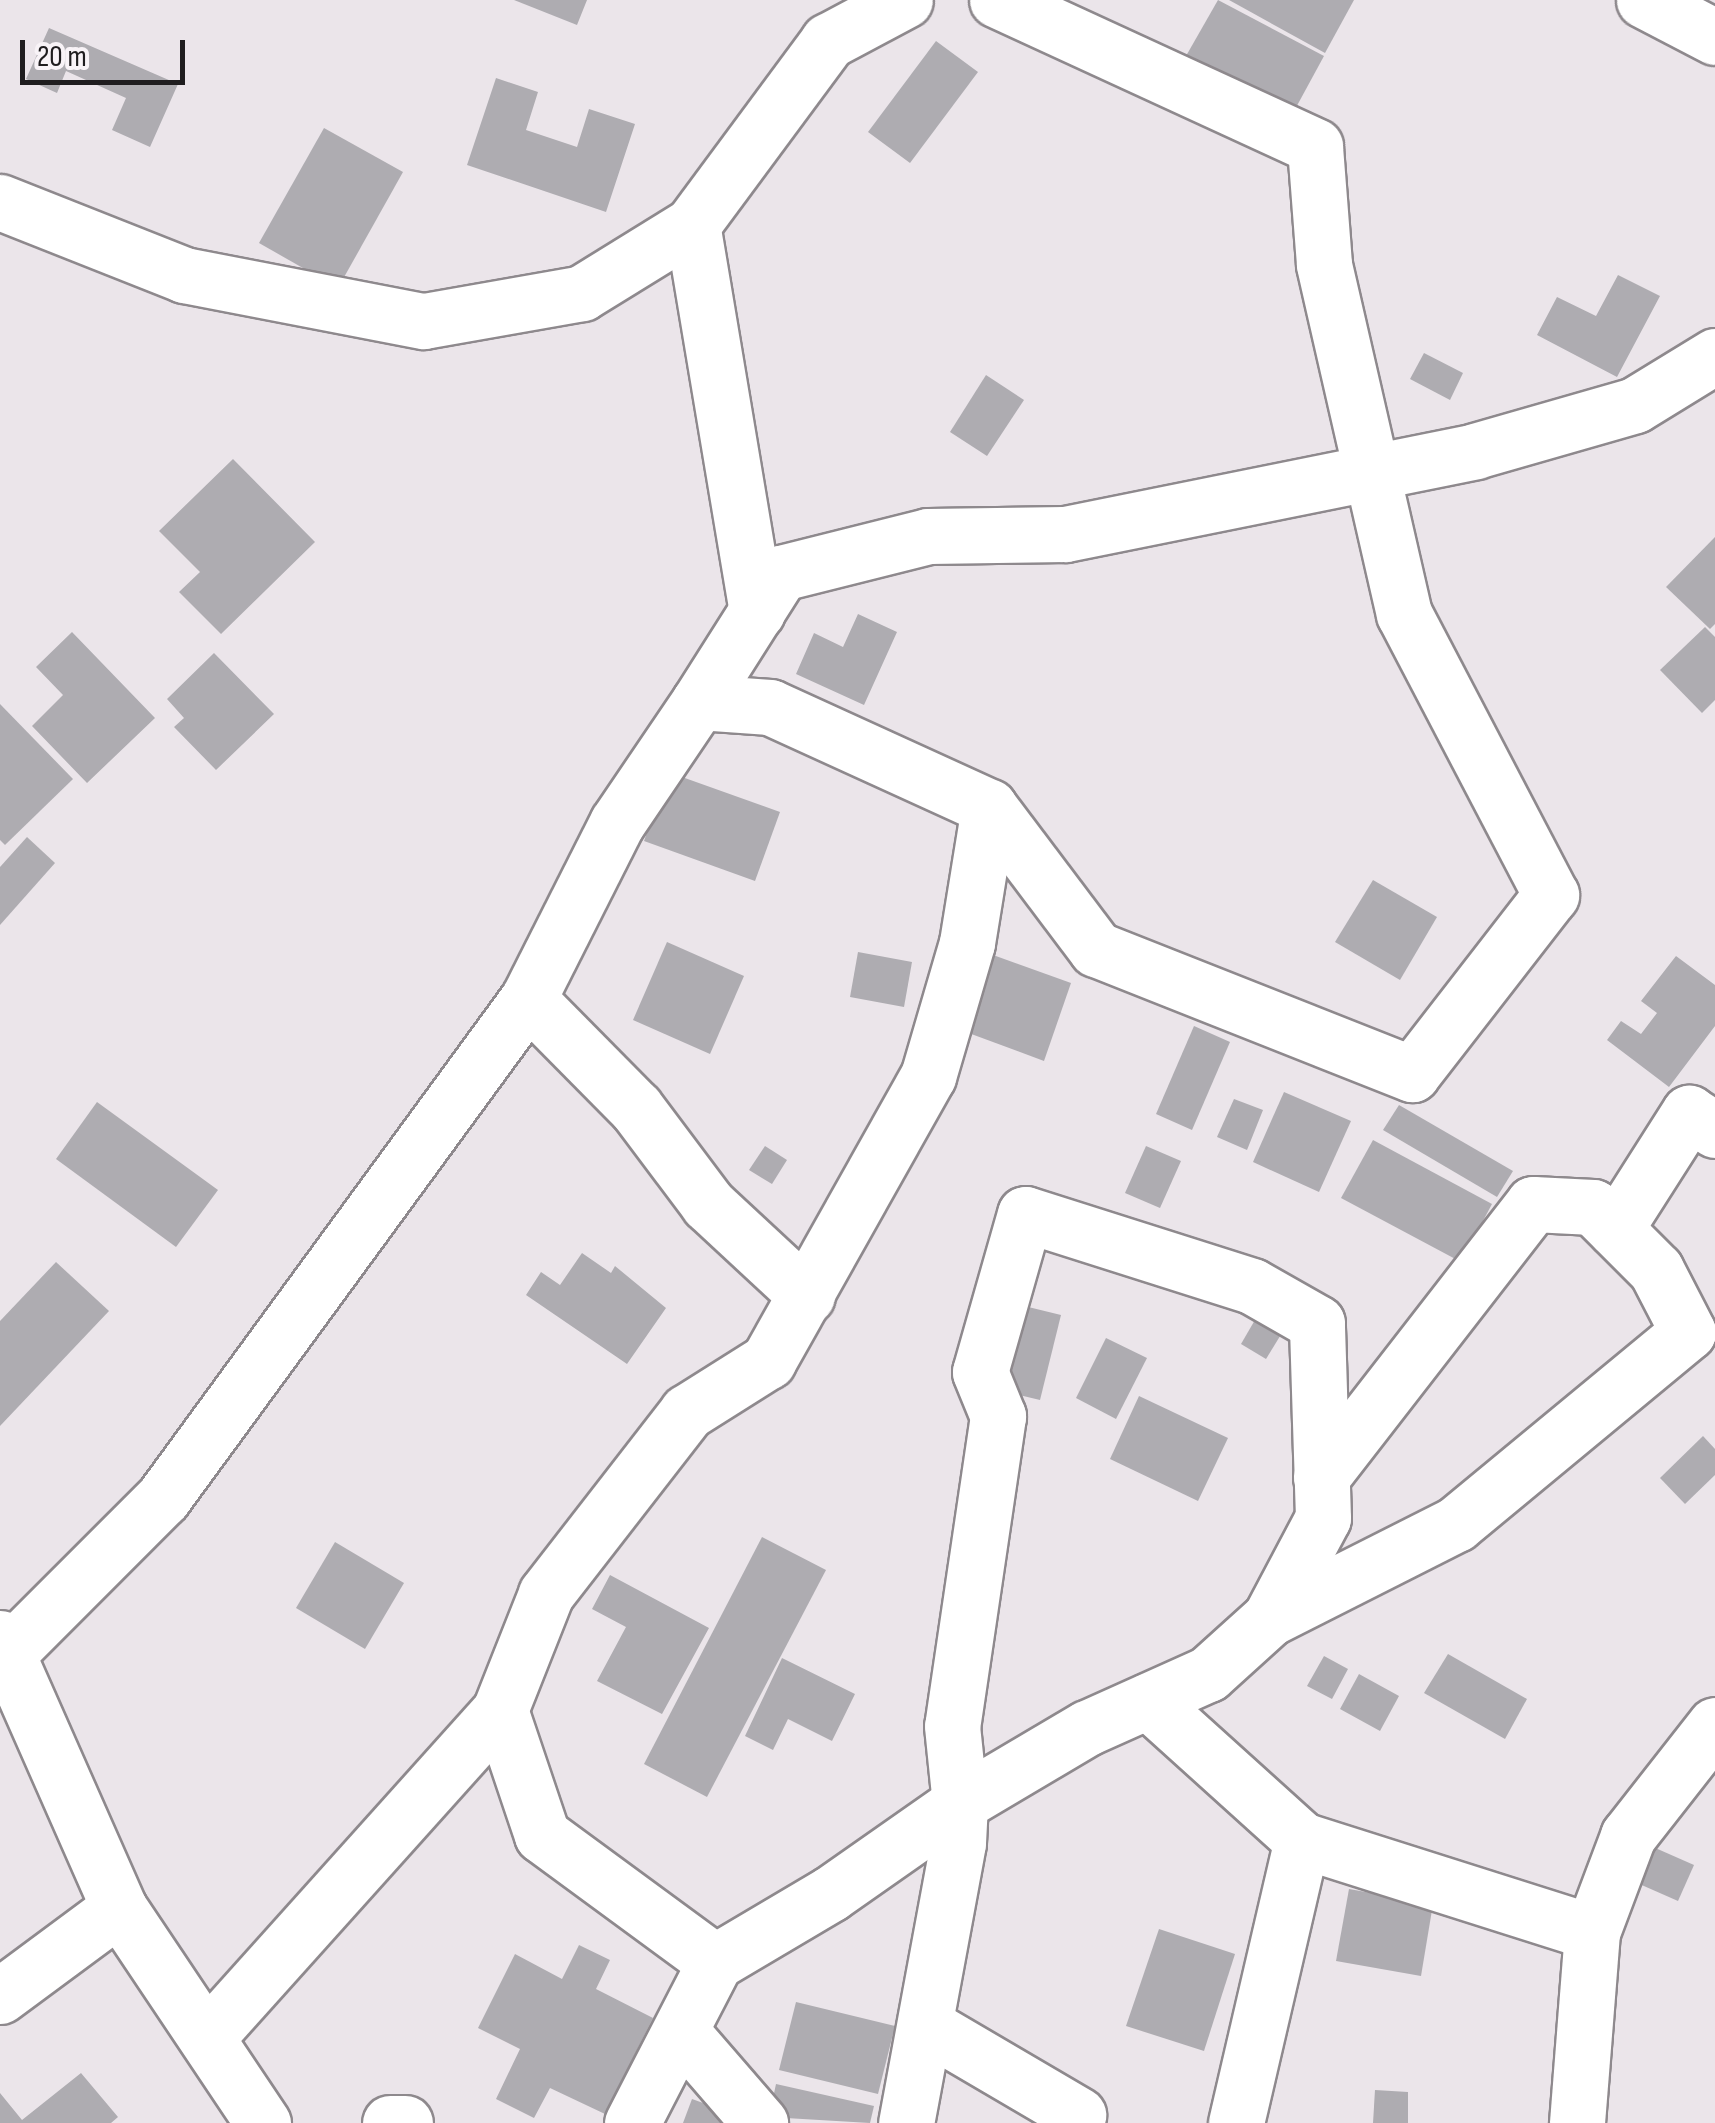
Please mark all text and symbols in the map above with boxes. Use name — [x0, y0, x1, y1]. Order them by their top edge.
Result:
scale bar — [25, 20, 190, 82]
text: 20 m — [37, 39, 87, 75]

